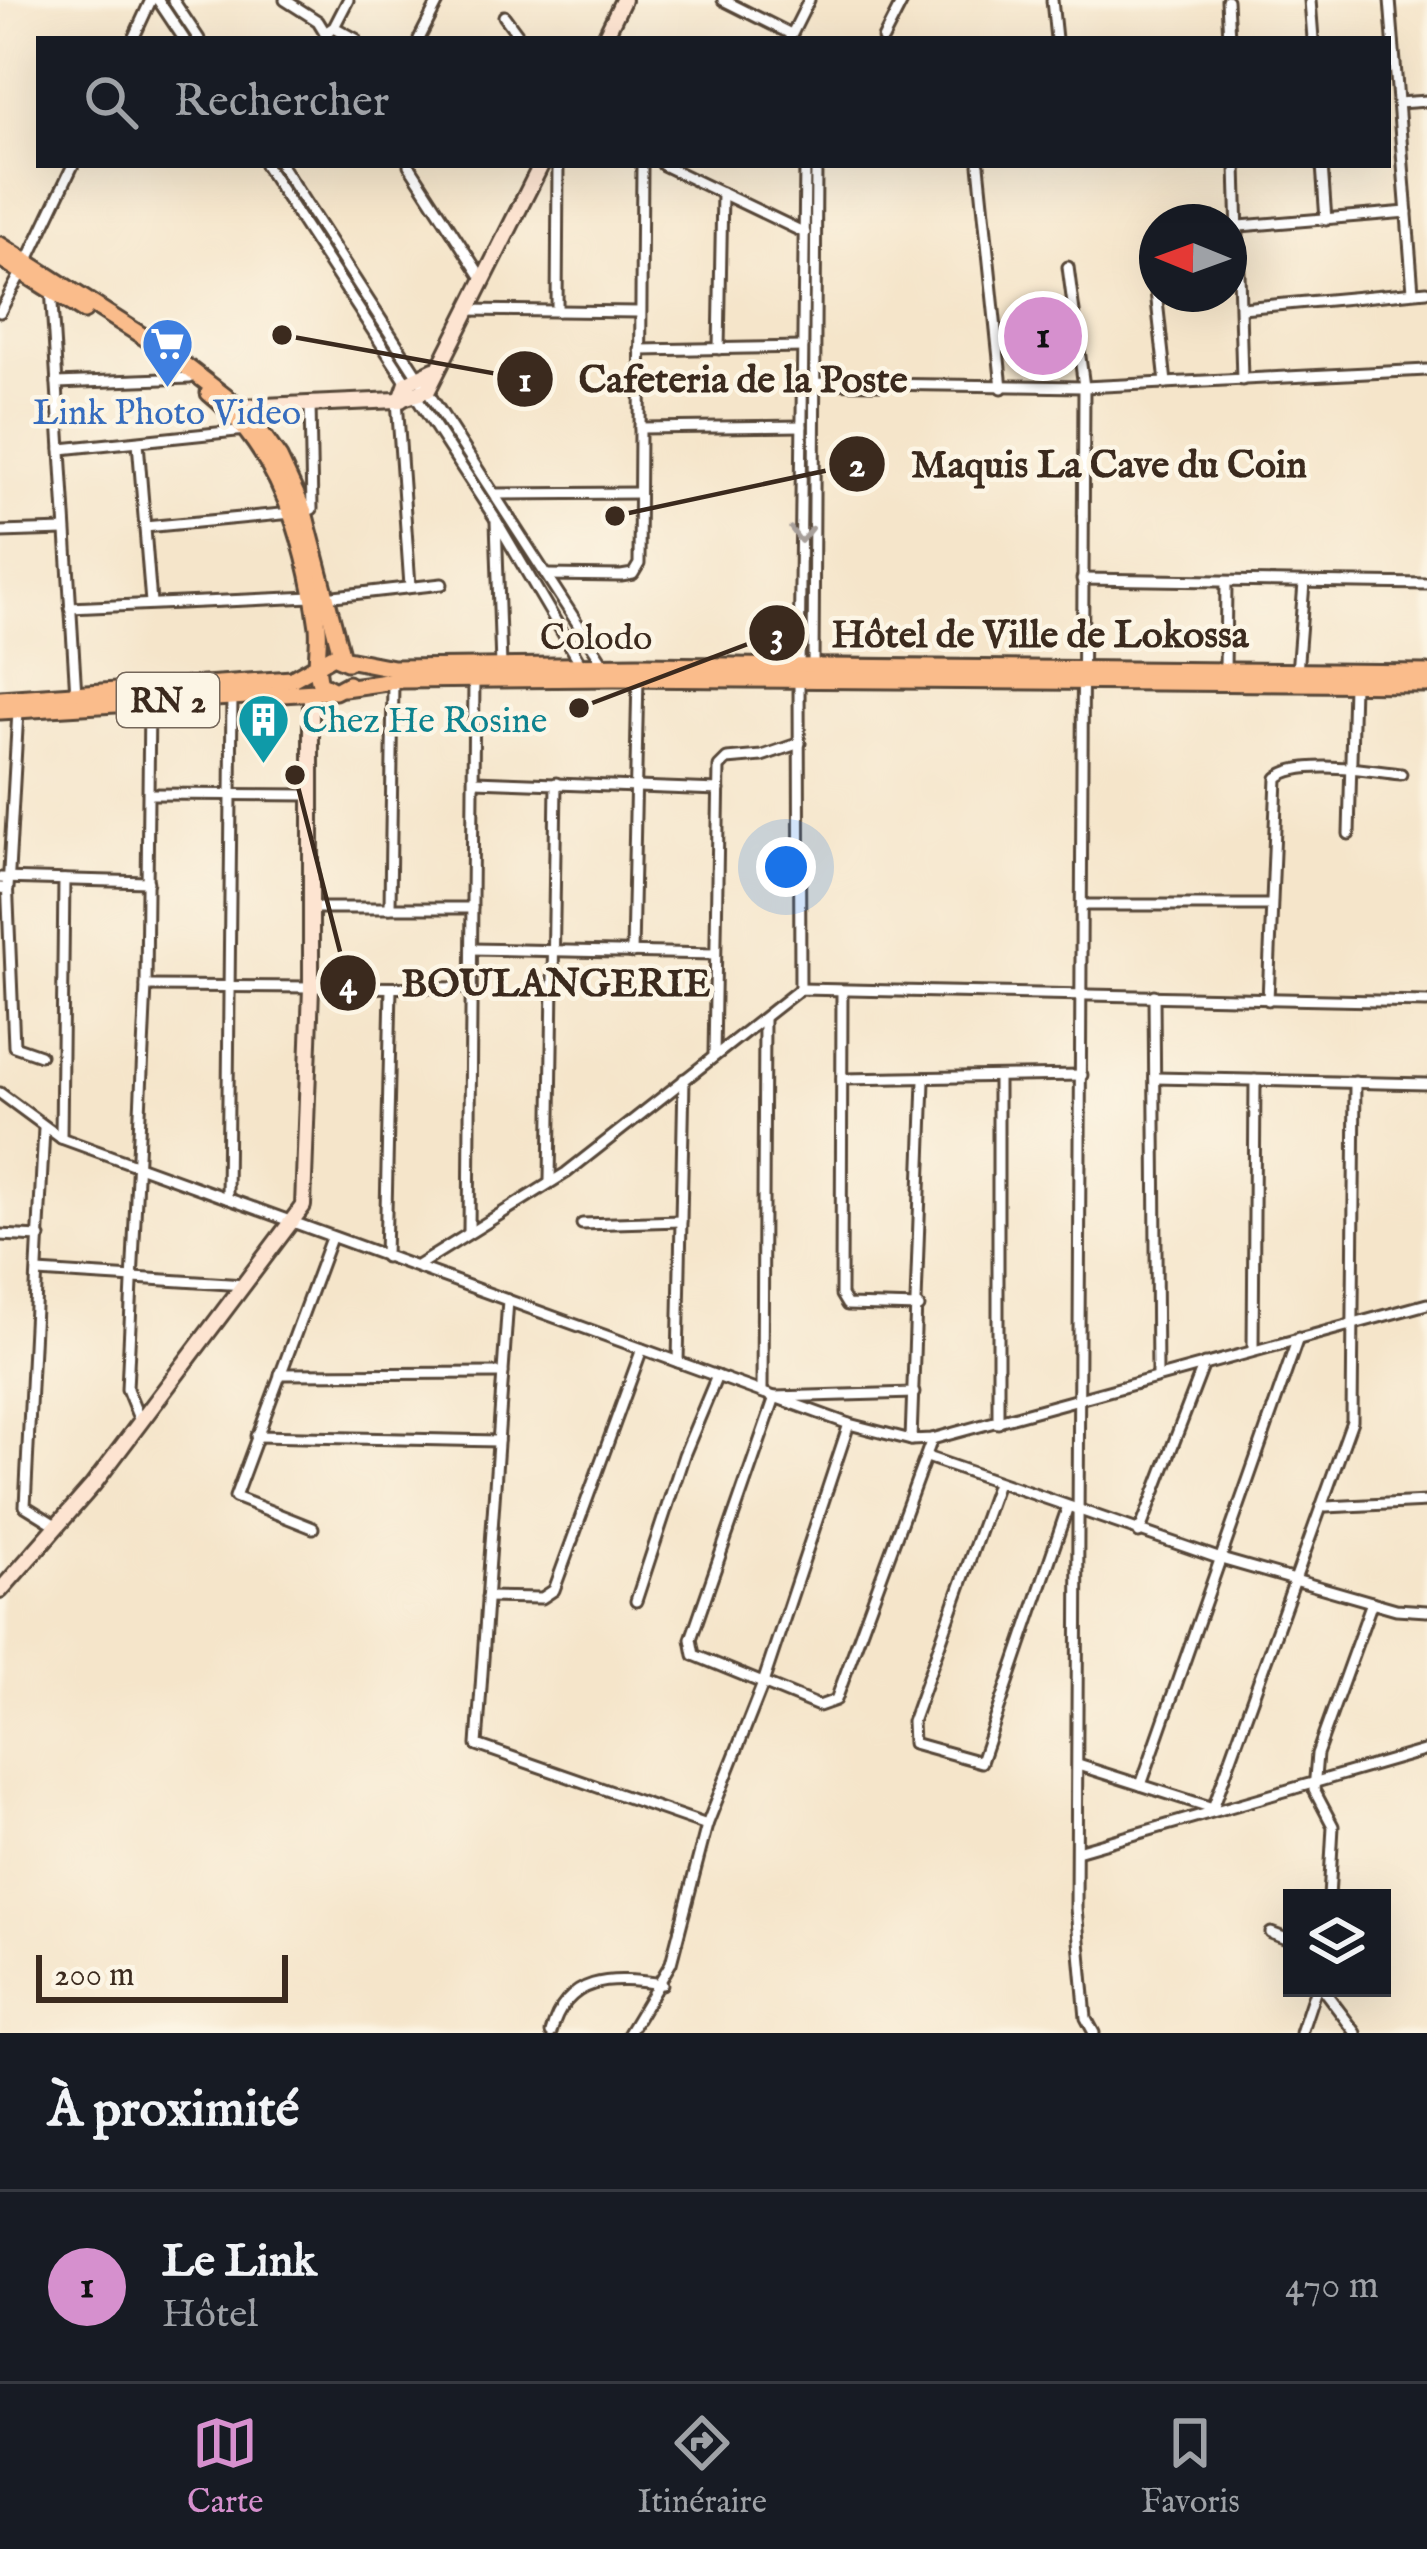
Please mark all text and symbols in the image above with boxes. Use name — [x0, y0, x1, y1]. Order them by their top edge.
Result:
search box — [36, 36, 1391, 168]
icon: search — [78, 69, 144, 135]
text: Rechercher — [174, 74, 389, 131]
north arrow — [1139, 204, 1247, 312]
pin: 1 — [1004, 291, 1082, 381]
supermarket icon: Link Photo Video — [139, 315, 195, 389]
callout: Cafeteria de la Poste — [495, 341, 932, 416]
text: Cafeteria de la Poste — [578, 357, 908, 406]
text: 1 — [518, 358, 532, 404]
place label: Link Photo Video — [33, 391, 301, 437]
callout: Maquis La Cave du Coin — [827, 426, 1331, 501]
text: Maquis La Cave du Coin — [911, 442, 1307, 491]
text: 2 — [849, 443, 866, 489]
one-way arrow — [788, 525, 814, 544]
callout: Hôtel de Ville de Lokossa — [747, 596, 1272, 671]
text: Hôtel de Ville de Lokossa — [831, 612, 1250, 661]
text: 3 — [770, 613, 784, 659]
street label: Colodo — [540, 616, 652, 662]
road number: RN 2 — [117, 673, 219, 727]
building icon: Chez He Rosine — [235, 691, 291, 765]
place label: Chez He Rosine — [302, 699, 547, 745]
your location — [756, 837, 816, 897]
callout: BOULANGERIE — [318, 945, 735, 1020]
text: BOULANGERIE — [401, 961, 711, 1010]
text: 4 — [339, 962, 357, 1008]
map controls — [1283, 1889, 1391, 1997]
button: layers — [1283, 1889, 1391, 1997]
scale bar — [36, 1949, 288, 2002]
text: 200 m — [54, 1955, 135, 1997]
text: À proximité — [48, 2079, 299, 2144]
text: Le Link — [162, 2234, 317, 2291]
text: 1 — [80, 2262, 94, 2311]
text: 470 m — [1285, 2262, 1379, 2311]
text: Hôtel — [162, 2291, 258, 2340]
tab: Carte — [187, 2410, 264, 2524]
tab: Itinéraire — [638, 2410, 767, 2524]
tab: Favoris — [1141, 2410, 1240, 2524]

